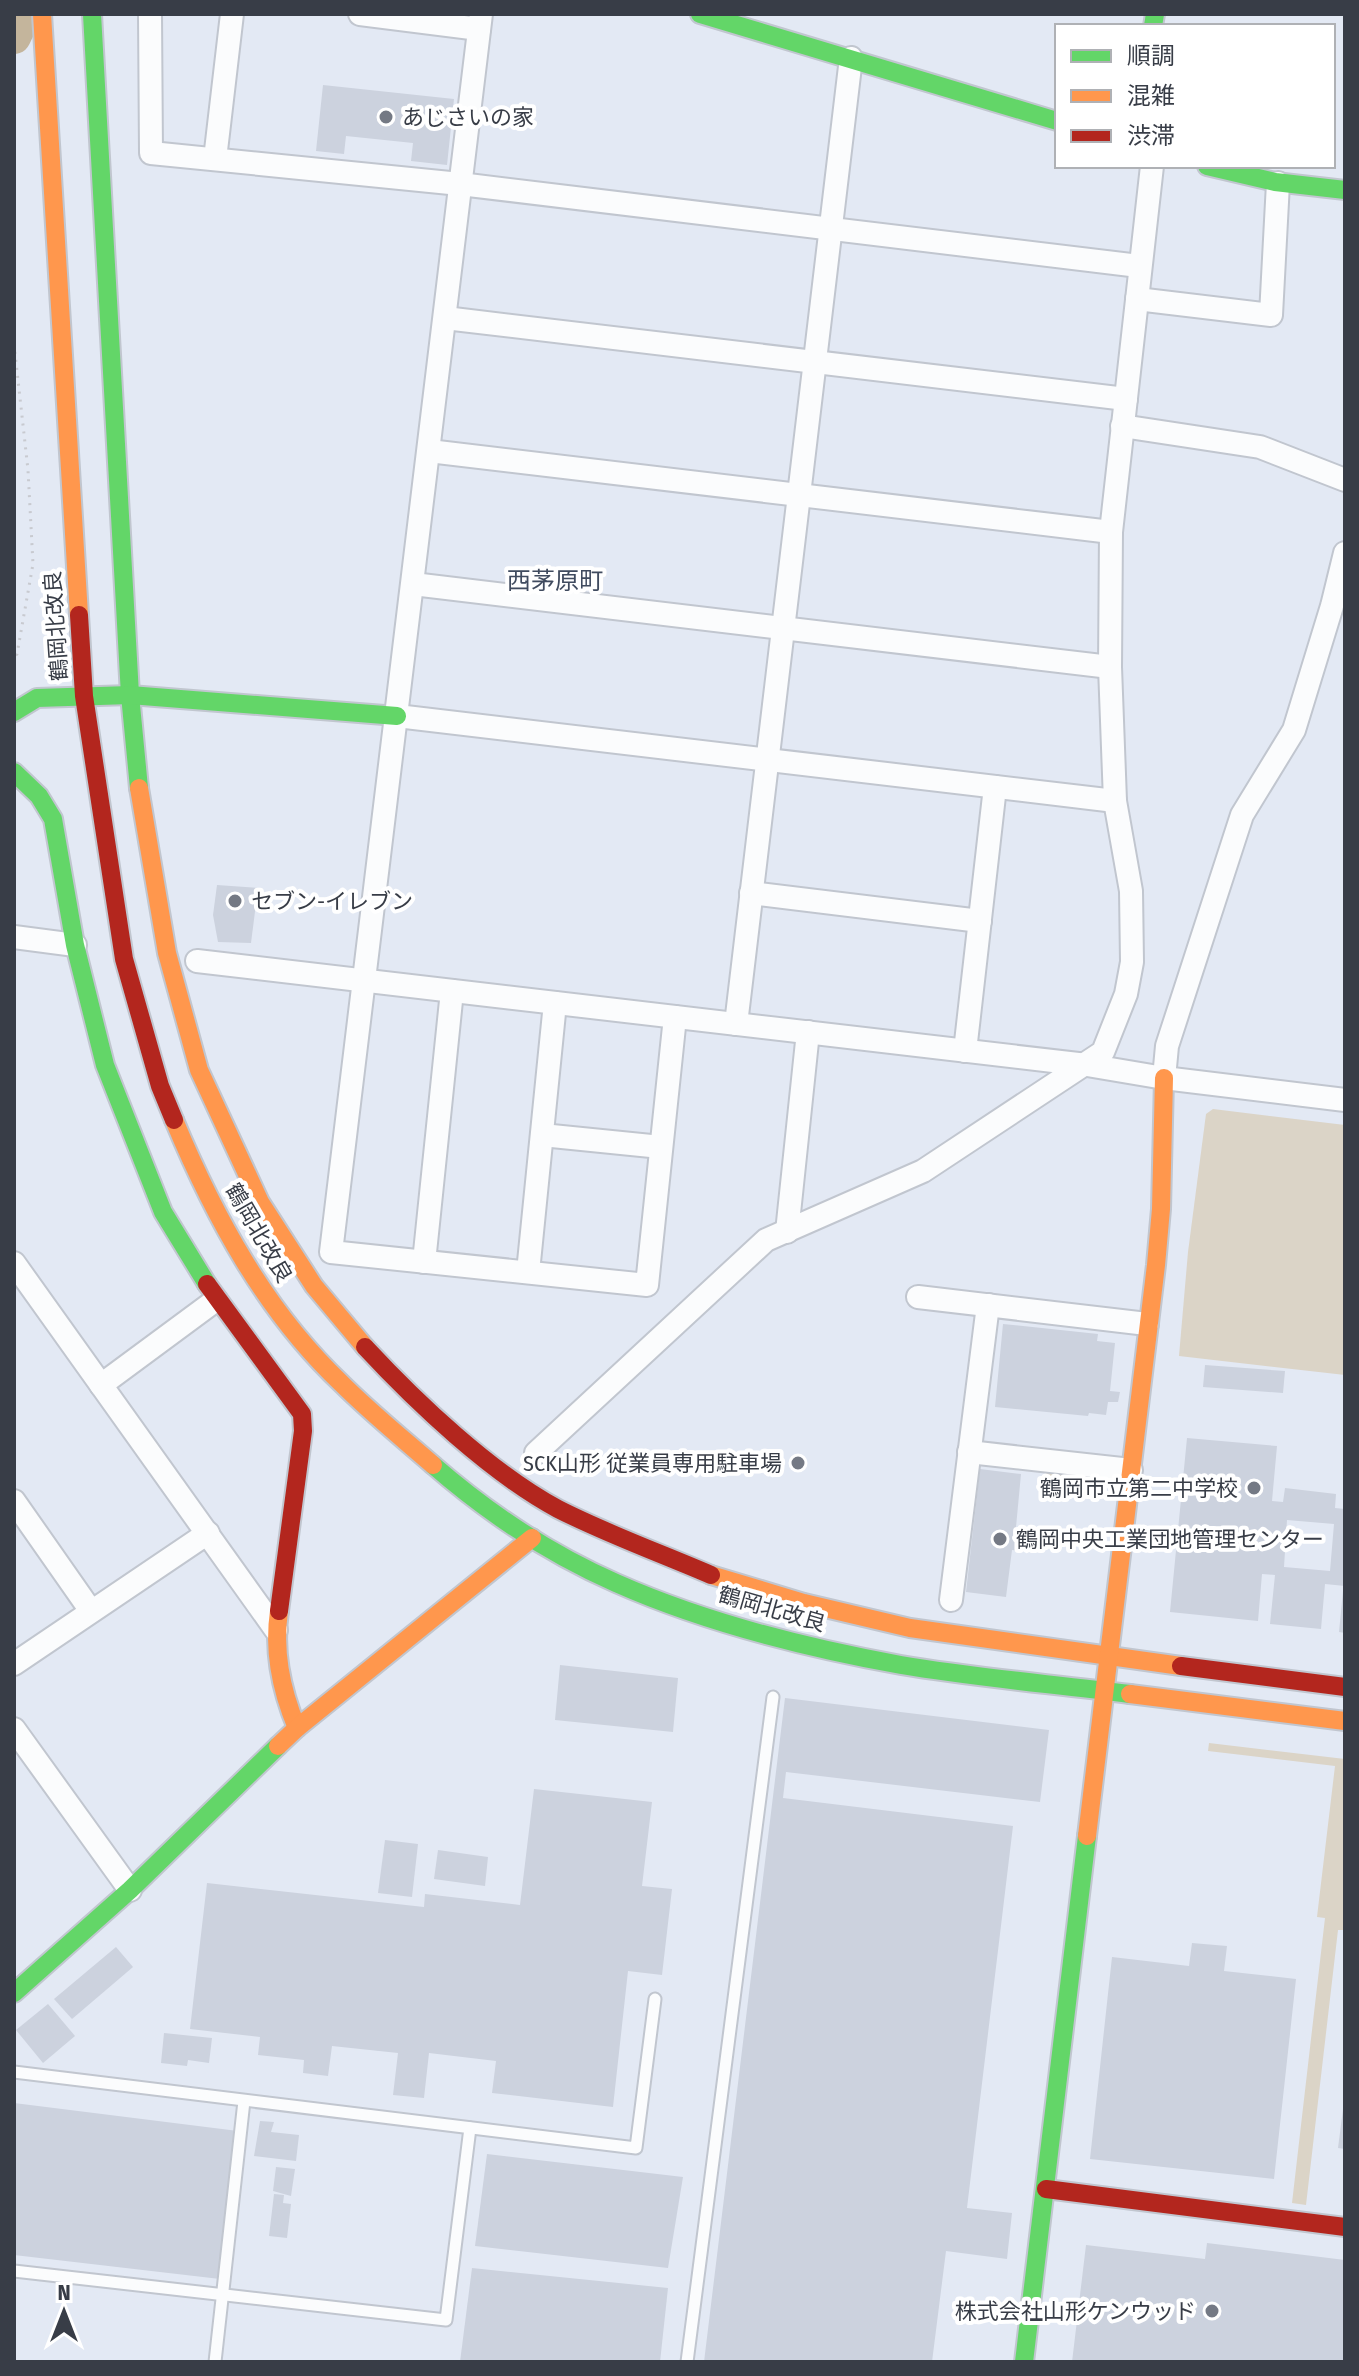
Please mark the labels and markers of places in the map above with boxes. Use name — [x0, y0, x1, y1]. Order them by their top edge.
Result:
place label: あじさいの家 — [402, 104, 534, 131]
marker: あじさいの家 — [377, 108, 395, 126]
place label: セブン-イレブン — [251, 888, 413, 915]
marker: セブン-イレブン — [226, 892, 244, 910]
place label: SCK山形 従業員専用駐車場 — [523, 1450, 782, 1477]
marker: SCK山形 従業員専用駐車場 — [789, 1454, 807, 1472]
place label: 鶴岡市立第二中学校 — [1040, 1475, 1238, 1502]
marker: 鶴岡市立第二中学校 — [1245, 1479, 1263, 1497]
place label: 鶴岡中央工業団地管理センター — [1016, 1526, 1324, 1553]
marker: 鶴岡中央工業団地管理センター — [991, 1530, 1009, 1548]
place label: 株式会社山形ケンウッド — [955, 2298, 1196, 2325]
marker: 株式会社山形ケンウッド — [1203, 2302, 1221, 2320]

